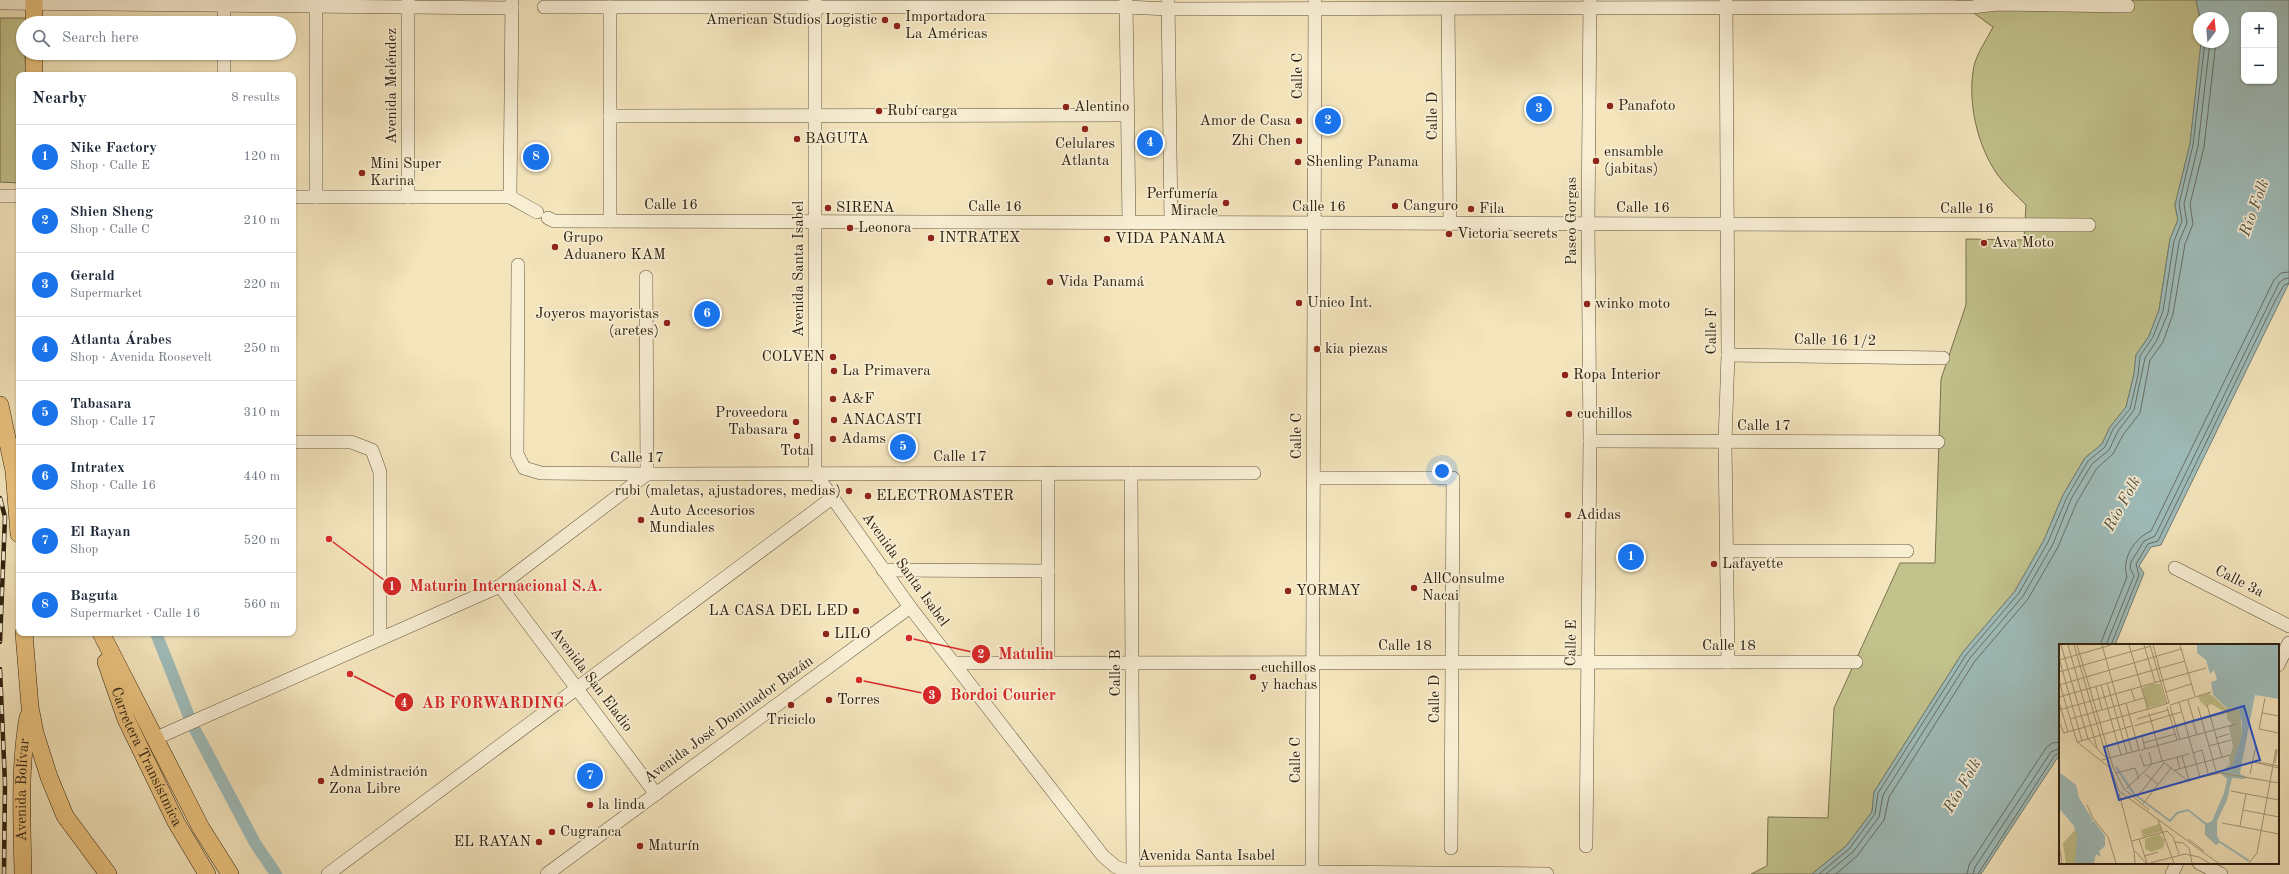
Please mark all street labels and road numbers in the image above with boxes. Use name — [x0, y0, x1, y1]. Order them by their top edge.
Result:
street label: Avenida Meléndez — [385, 28, 400, 144]
street label: Calle C — [1291, 53, 1306, 99]
street label: Calle D — [1426, 92, 1441, 140]
street label: Paseo Gorgas — [1565, 177, 1580, 265]
street label: Calle 16 — [644, 198, 698, 213]
street label: Calle 16 — [968, 200, 1022, 215]
street label: Calle 16 — [1292, 200, 1346, 215]
street label: Avenida Santa Isabel — [792, 201, 807, 337]
street label: Calle 16 — [1616, 201, 1670, 216]
street label: Calle 16 — [1940, 202, 1994, 217]
street label: Calle F — [1705, 308, 1720, 354]
street label: Calle 16 1/2 — [1794, 333, 1876, 349]
street label: Calle C — [1290, 413, 1305, 459]
street label: Calle 17 — [1737, 419, 1791, 434]
street label: Calle 17 — [933, 450, 987, 465]
street label: Calle 17 — [610, 451, 664, 466]
street label: Avenida Santa Isabel — [859, 510, 951, 630]
street label: Calle 3a — [2212, 563, 2266, 601]
street label: Calle E — [1564, 619, 1580, 667]
street label: Avenida San Eladio — [547, 625, 635, 735]
street label: Calle 18 — [1378, 639, 1432, 654]
street label: Calle 18 — [1702, 639, 1756, 654]
street label: Calle B — [1109, 649, 1124, 697]
street label: Avenida José Dominador Bazán — [641, 654, 817, 786]
street label: Calle D — [1428, 675, 1443, 723]
street label: Carretera Transístmica — [108, 685, 185, 830]
street label: Calle C — [1289, 737, 1304, 783]
street label: Avenida Bolívar — [14, 738, 32, 842]
street label: Avenida Santa Isabel — [1139, 849, 1275, 864]

